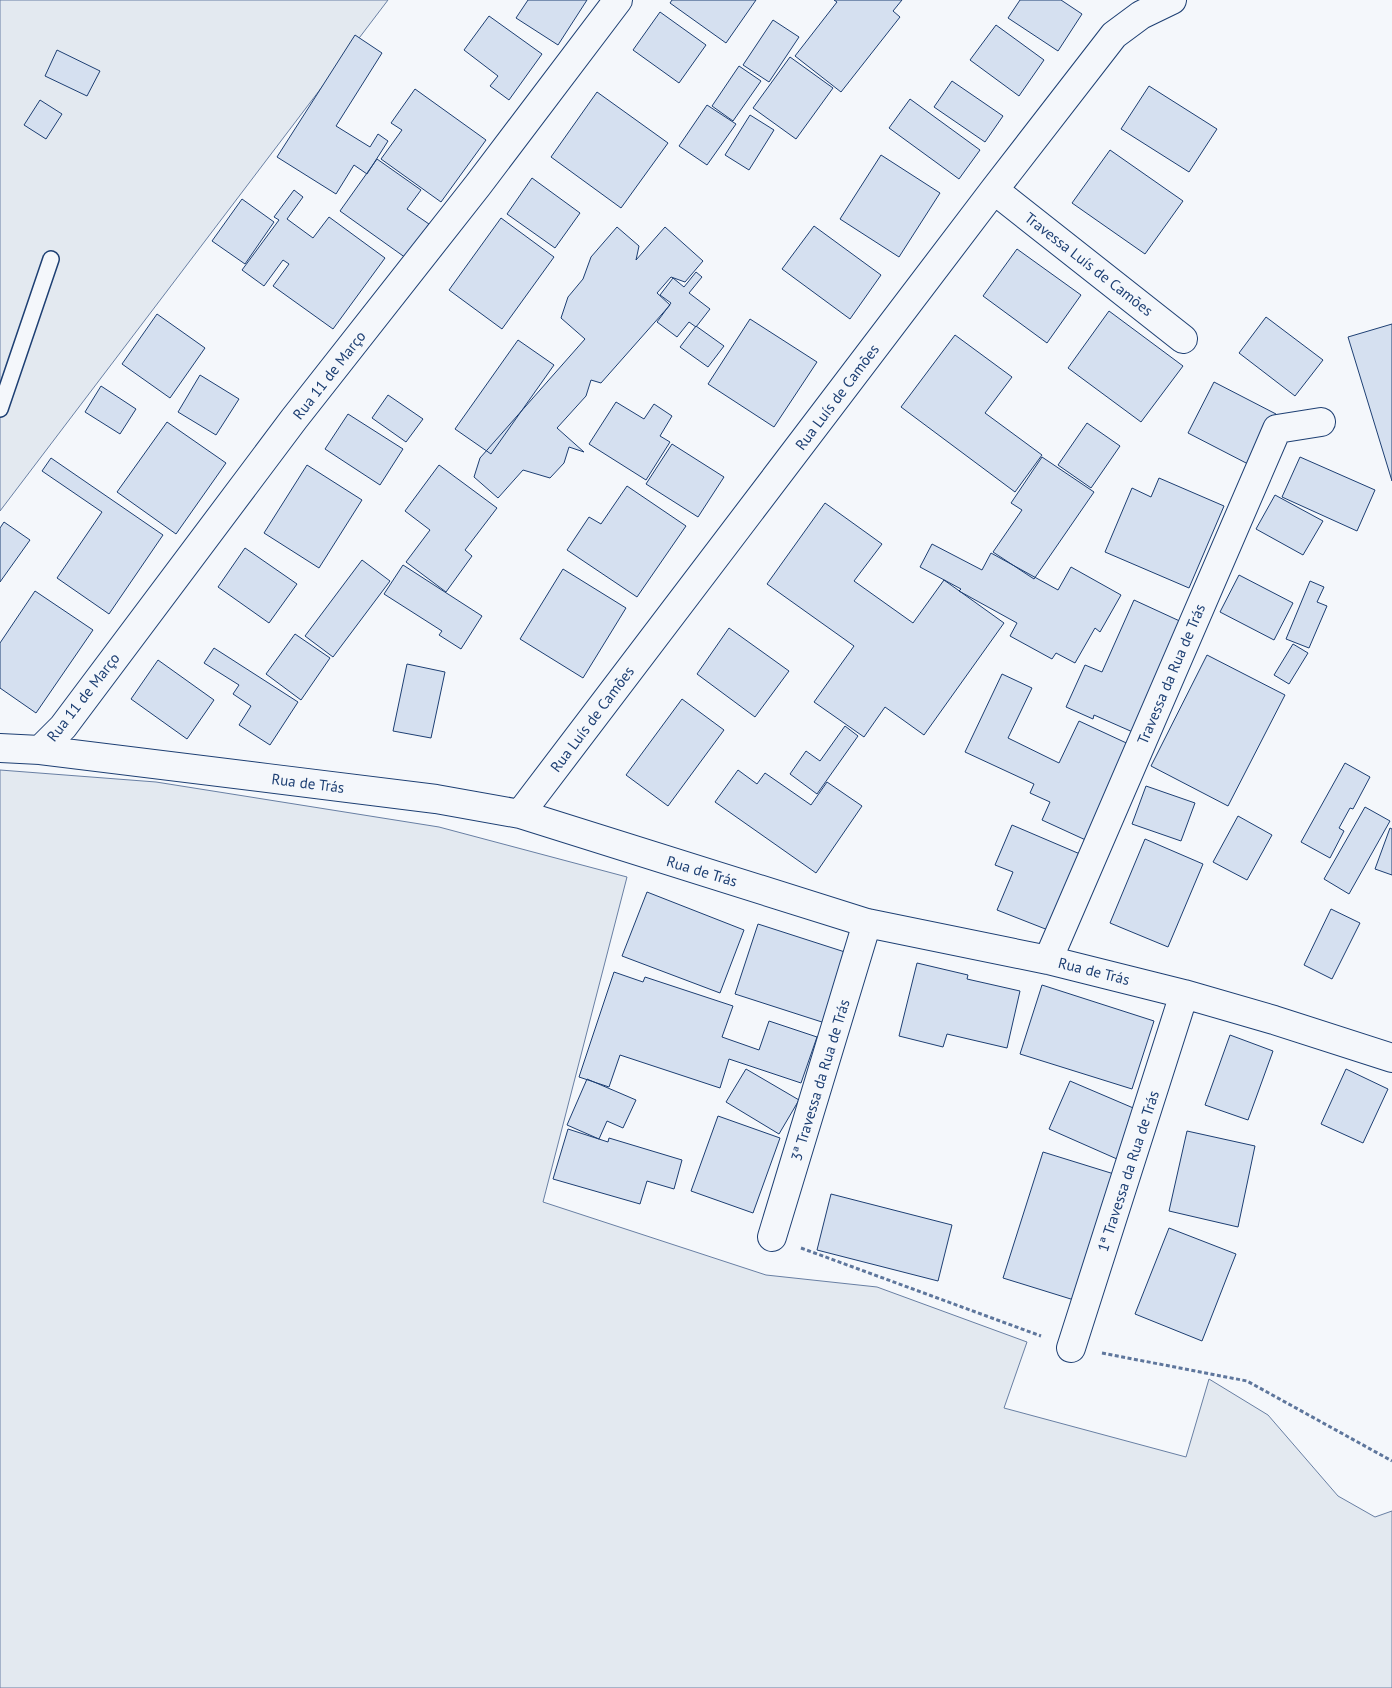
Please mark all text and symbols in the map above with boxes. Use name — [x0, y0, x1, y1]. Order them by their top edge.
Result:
street label: Travessa Luís de Camões — [1021, 208, 1157, 320]
street label: Rua 11 de Março — [289, 327, 369, 423]
street label: Rua Luís de Camões — [791, 340, 883, 454]
street label: Travessa da Rua de Trás — [1133, 601, 1209, 747]
street label: Rua 11 de Março — [43, 649, 123, 745]
street label: Rua Luís de Camões — [546, 662, 638, 776]
street label: Rua de Trás — [271, 769, 345, 797]
street label: Rua de Trás — [664, 851, 740, 891]
street label: Rua de Trás — [1056, 953, 1132, 989]
street label: 3ª Travessa da Rua de Trás — [786, 997, 854, 1163]
street label: 1ª Travessa da Rua de Trás — [1093, 1088, 1163, 1254]

